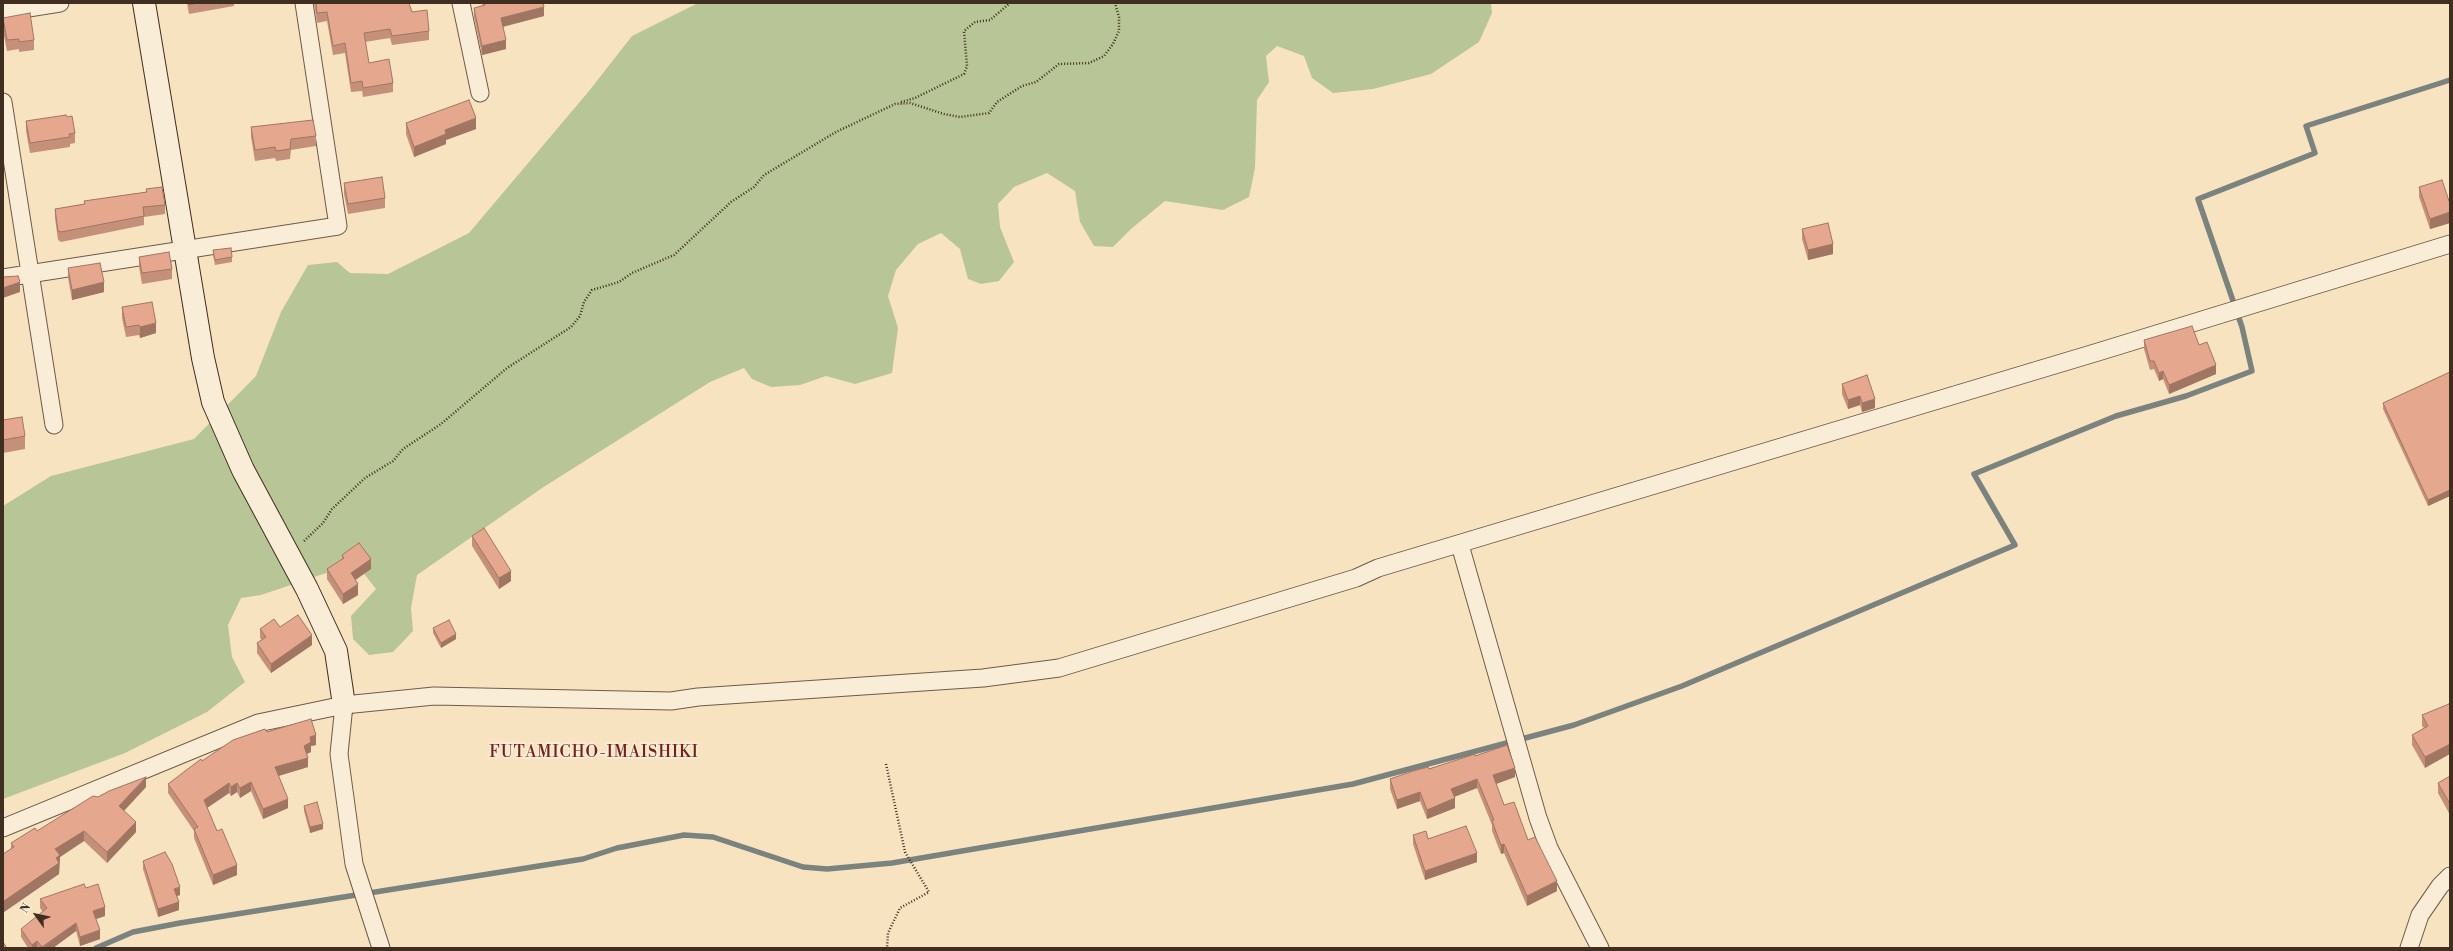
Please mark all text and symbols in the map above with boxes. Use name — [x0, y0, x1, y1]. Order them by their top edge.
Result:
district label: FUTAMICHO-IMAISHIKI — [489, 743, 699, 763]
north arrow — [16, 895, 56, 935]
text: N — [18, 901, 34, 916]

